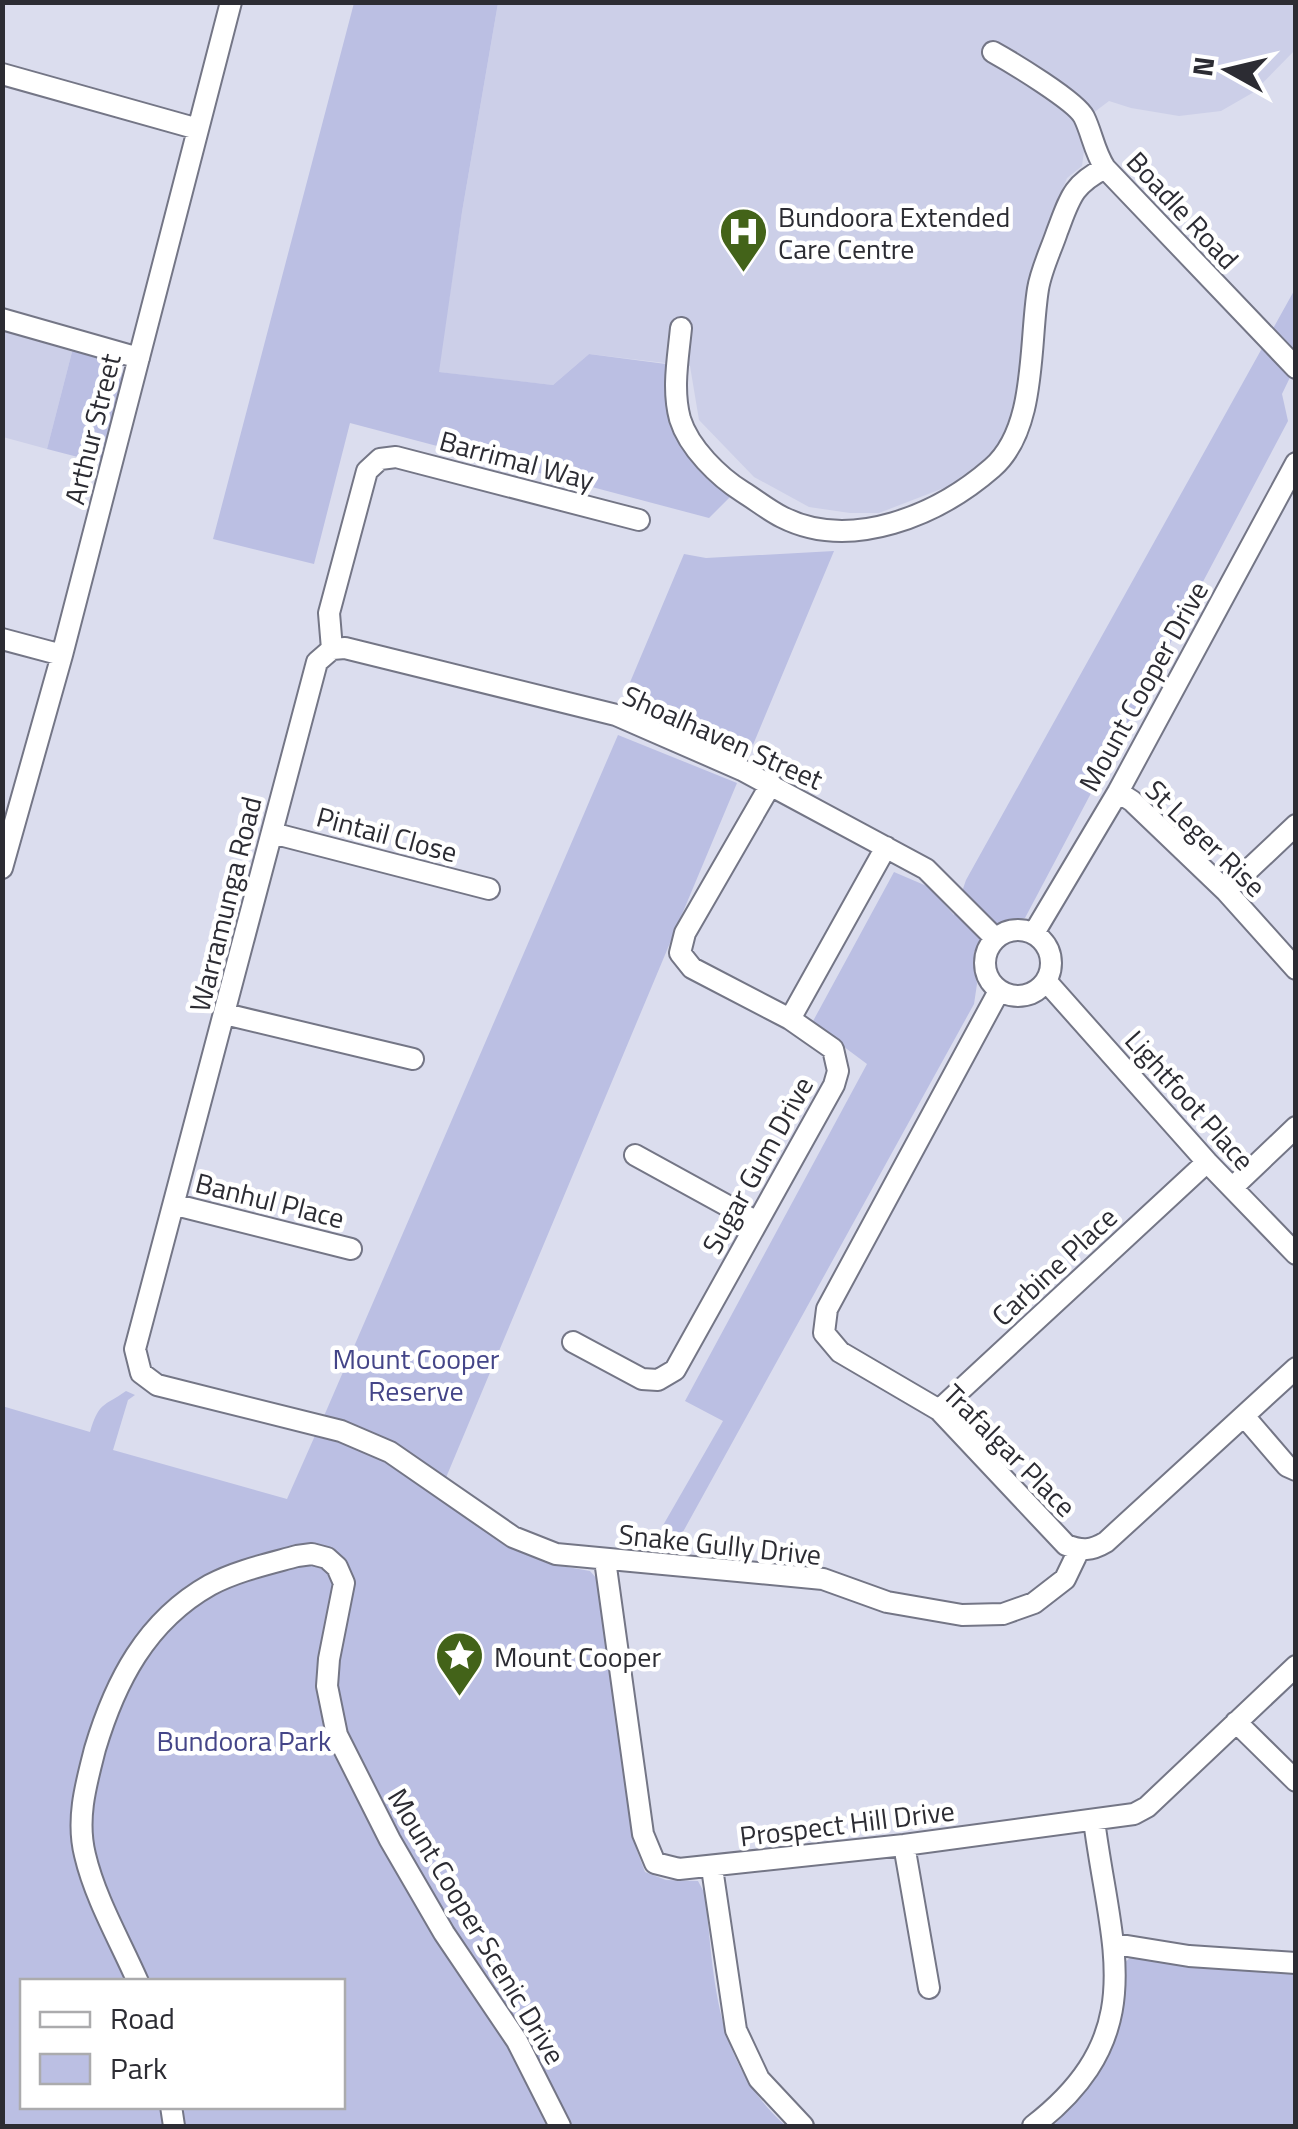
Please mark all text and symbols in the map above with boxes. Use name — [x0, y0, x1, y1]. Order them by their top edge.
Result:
north arrow — [1178, 20, 1278, 120]
text: N — [1180, 54, 1225, 79]
street label: Boadle Road — [1117, 141, 1249, 279]
place label: Bundoora Extended Care Centre — [778, 195, 1010, 270]
hospital icon: Bundoora Extended Care Centre — [717, 206, 769, 274]
street label: Arthur Street — [52, 349, 132, 509]
street label: Barrimal Way — [435, 419, 599, 501]
street label: Mount Cooper Drive — [1067, 573, 1219, 799]
street label: Shoalhaven Street — [616, 674, 830, 800]
street label: St Leger Rise — [1136, 769, 1276, 907]
street label: Warramunga Road — [177, 792, 273, 1016]
street label: Pintail Close — [312, 795, 462, 873]
street label: Lightfoot Place — [1115, 1020, 1265, 1180]
street label: Sugar Gum Drive — [690, 1068, 824, 1262]
street label: Banhul Place — [191, 1161, 349, 1239]
street label: Carbine Place — [981, 1196, 1127, 1336]
park label: Mount Cooper Reserve — [332, 1337, 500, 1412]
street label: Trafalgar Place — [934, 1374, 1086, 1526]
street label: Snake Gully Drive — [617, 1512, 823, 1576]
place icon: Mount Cooper — [433, 1630, 485, 1698]
place label: Mount Cooper — [494, 1635, 661, 1678]
park label: Bundoora Park — [156, 1719, 332, 1762]
street label: Mount Cooper Scenic Drive — [377, 1780, 577, 2072]
street label: Prospect Hill Drive — [737, 1788, 957, 1858]
legend — [20, 1979, 345, 2109]
text: Road — [110, 1995, 175, 2041]
text: Park — [110, 2045, 167, 2091]

